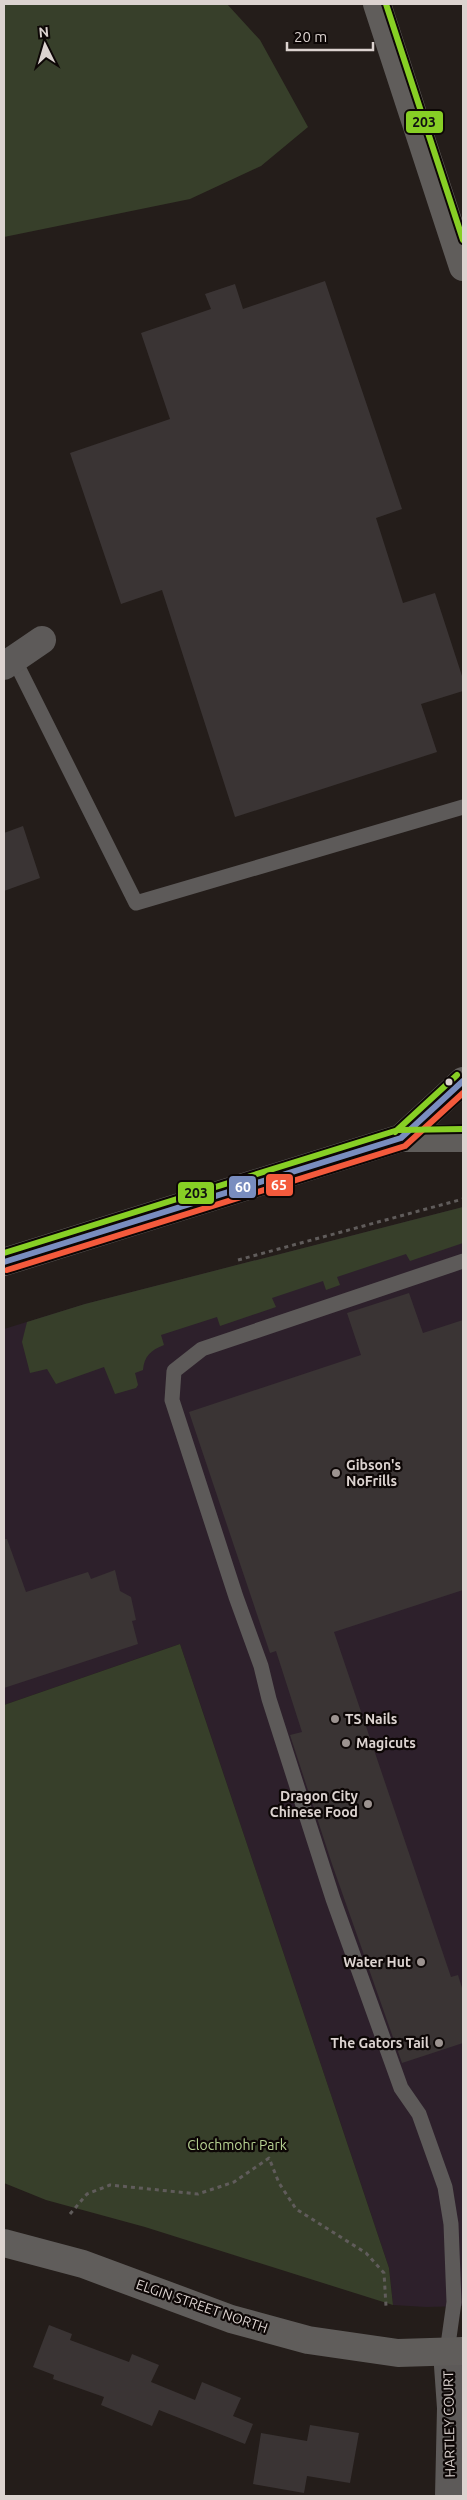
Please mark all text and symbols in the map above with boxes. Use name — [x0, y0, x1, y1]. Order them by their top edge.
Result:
north arrow — [20, 20, 70, 70]
scale bar — [287, 20, 373, 52]
text: N — [38, 24, 50, 40]
text: 20 m — [294, 28, 327, 45]
line badge: 203 — [405, 110, 444, 134]
text: 203 — [412, 114, 436, 130]
unlabelled marker — [444, 1077, 454, 1087]
line badge: 65 — [265, 1173, 294, 1197]
line badge: 60 — [228, 1175, 257, 1199]
text: 65 — [271, 1177, 287, 1193]
text: 60 — [235, 1179, 251, 1195]
line badge: 203 — [177, 1181, 215, 1205]
text: 203 — [184, 1185, 208, 1201]
place label: Gibson's NoFrills — [346, 1457, 401, 1489]
marker: Gibson's NoFrills — [330, 1467, 342, 1479]
place label: TS Nails — [345, 1711, 398, 1727]
marker: TS Nails — [329, 1713, 341, 1725]
place label: Magicuts — [356, 1735, 416, 1751]
marker: Magicuts — [340, 1737, 352, 1749]
place label: Dragon City Chinese Food — [270, 1788, 359, 1820]
marker: Dragon City Chinese Food — [362, 1798, 374, 1810]
place label: Water Hut — [343, 1954, 411, 1970]
marker: Water Hut — [415, 1956, 427, 1968]
place label: The Gators Tail — [331, 2035, 429, 2051]
marker: The Gators Tail — [433, 2037, 445, 2049]
park label: Clochmohr Park — [187, 2137, 287, 2153]
street label: ELGIN STREET NORTH — [134, 2276, 270, 2336]
street label: HARTLEY COURT — [440, 2370, 458, 2478]

